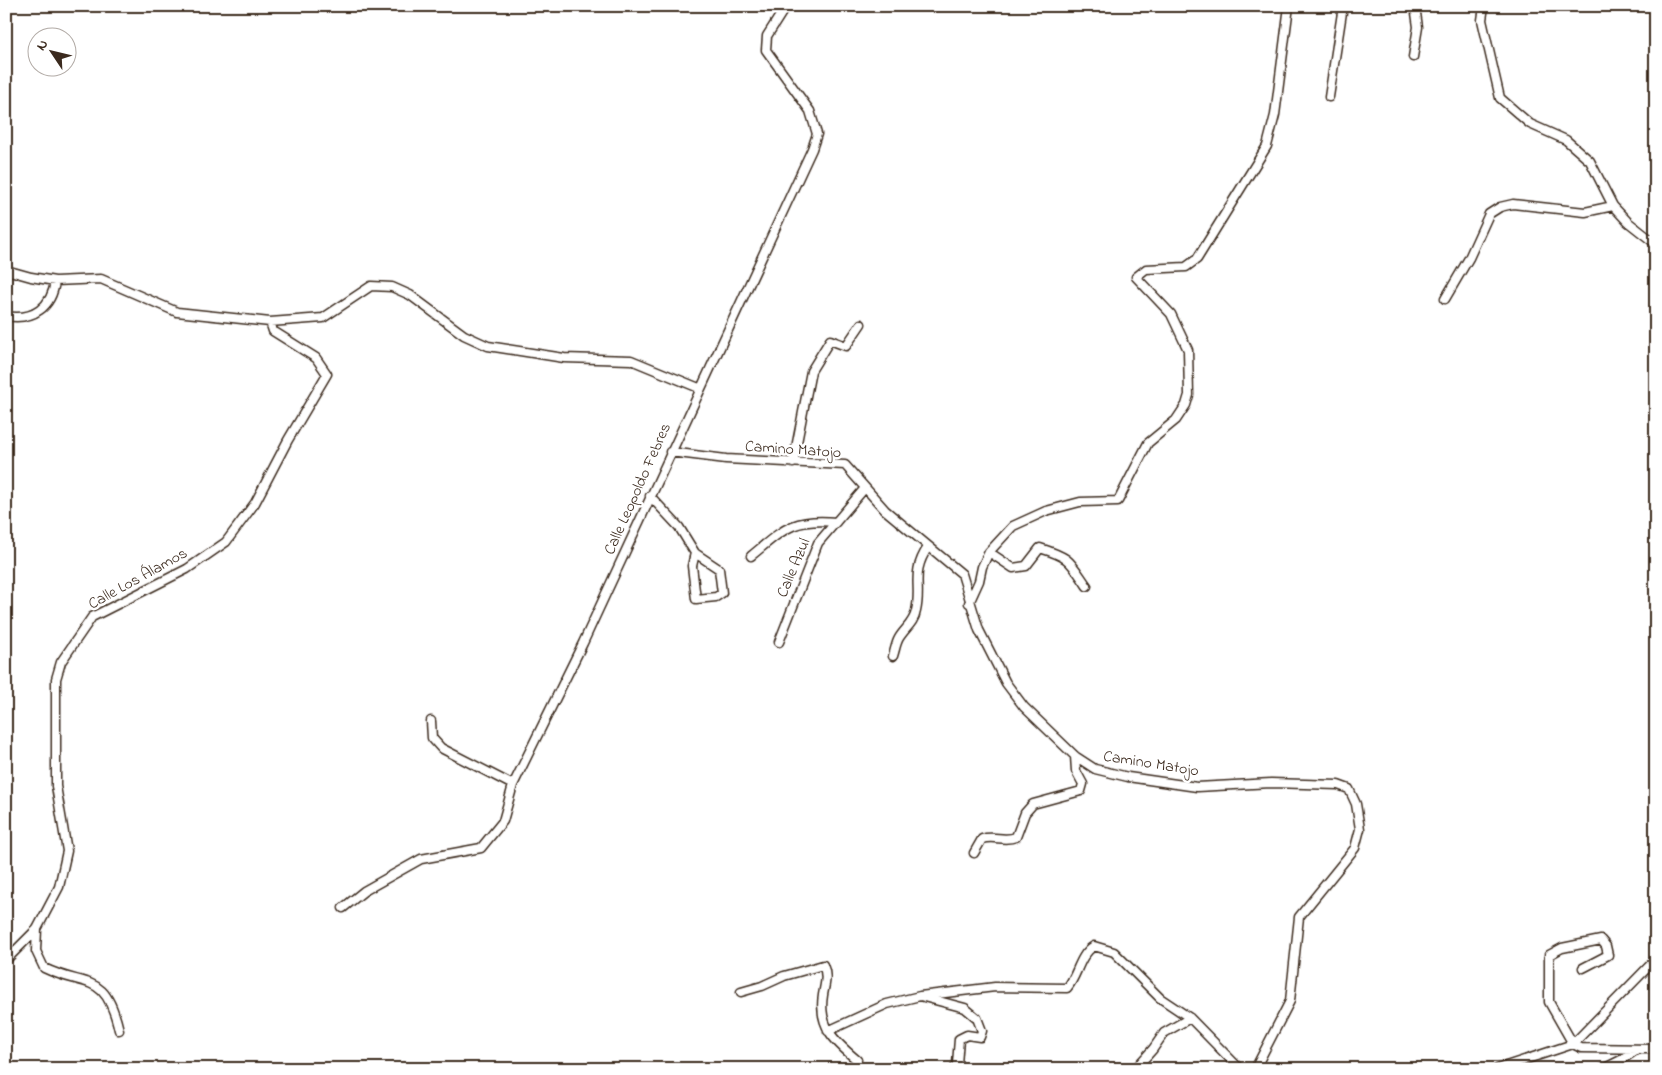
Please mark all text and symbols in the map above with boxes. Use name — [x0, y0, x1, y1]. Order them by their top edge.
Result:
north arrow — [28, 28, 78, 78]
text: N — [31, 36, 54, 55]
street label: Calle Leopoldo Febres — [598, 419, 678, 559]
street label: Camino Matojo — [744, 435, 842, 465]
street label: Calle Azul — [771, 534, 817, 601]
street label: Calle Los Álamos — [84, 542, 192, 616]
street label: Camino Matojo — [1102, 745, 1200, 783]

